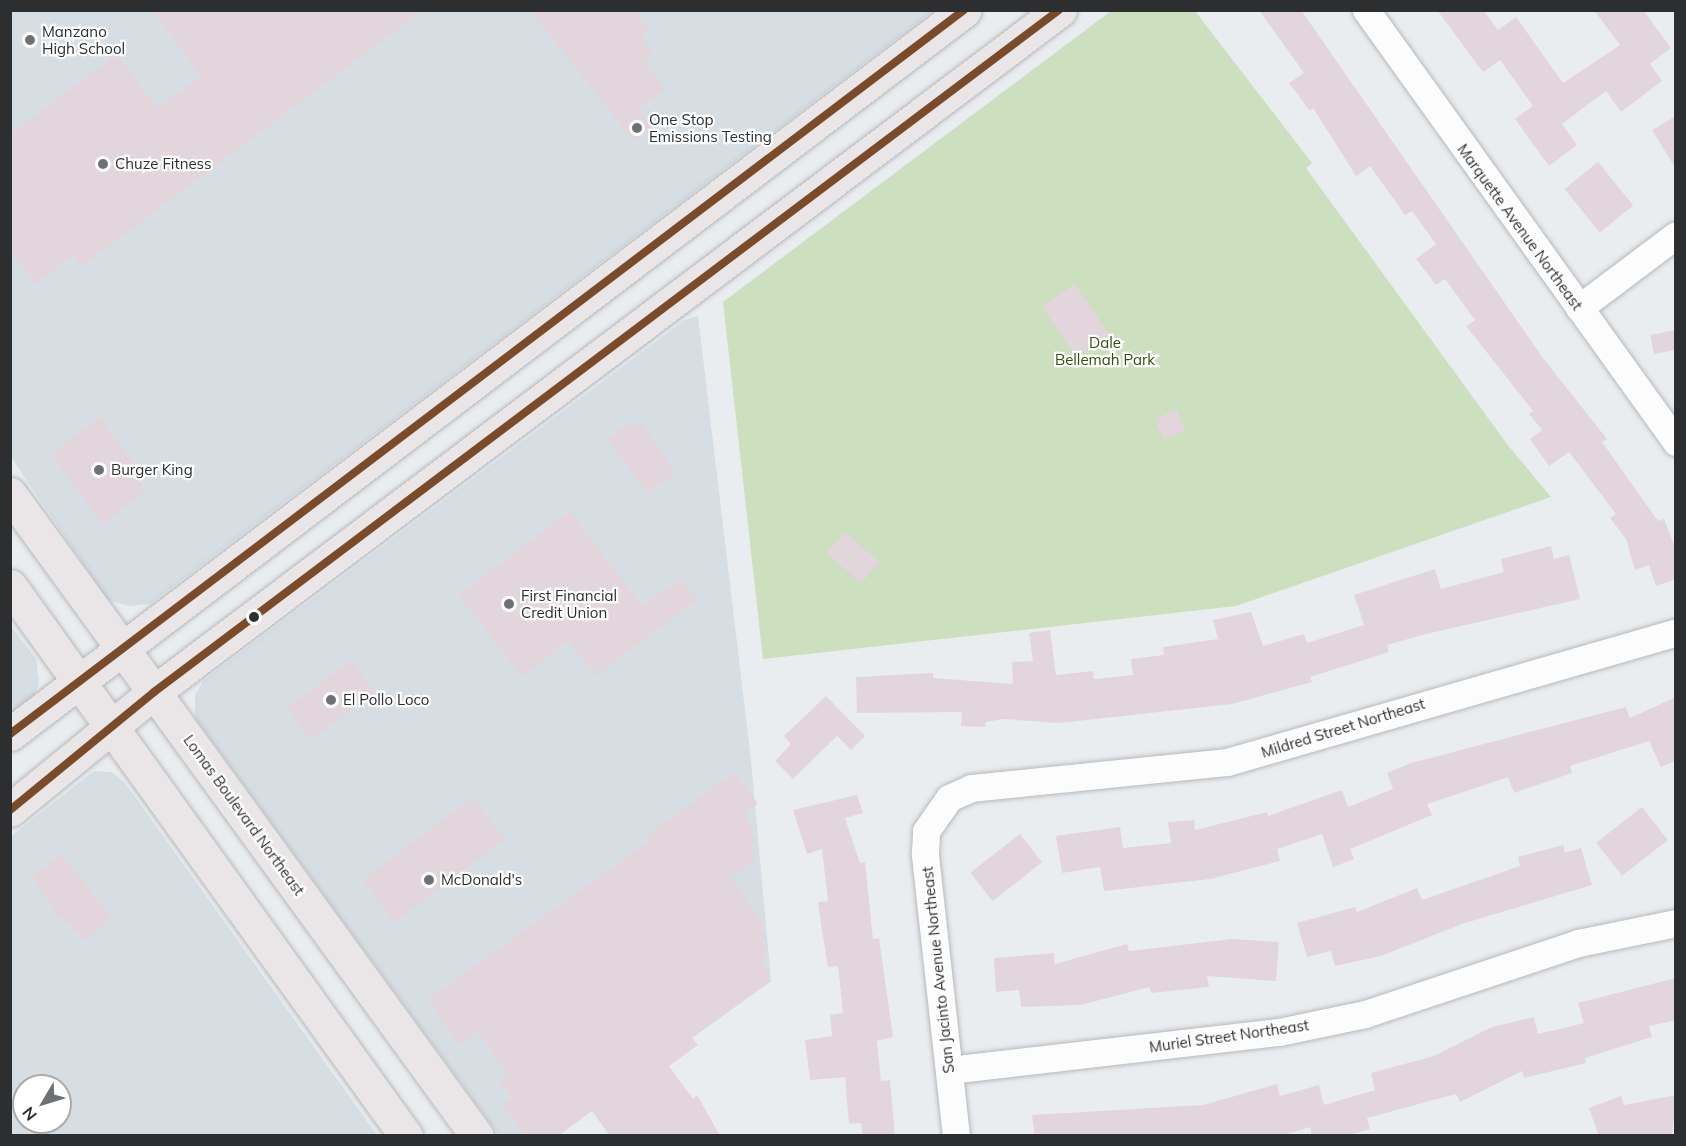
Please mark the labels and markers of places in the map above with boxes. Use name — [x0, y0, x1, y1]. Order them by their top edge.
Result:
place label: Manzano High School — [42, 22, 125, 57]
marker: Manzano High School — [23, 33, 37, 47]
place label: One Stop Emissions Testing — [649, 110, 772, 145]
marker: One Stop Emissions Testing — [630, 121, 644, 135]
place label: Chuze Fitness — [115, 155, 211, 173]
marker: Chuze Fitness — [96, 157, 110, 171]
place label: Burger King — [111, 461, 193, 479]
marker: Burger King — [92, 463, 106, 477]
place label: First Financial Credit Union — [521, 586, 617, 621]
marker: First Financial Credit Union — [502, 597, 516, 611]
unlabelled marker — [248, 611, 260, 623]
place label: El Pollo Loco — [343, 691, 429, 709]
marker: El Pollo Loco — [324, 693, 338, 707]
place label: McDonald's — [441, 871, 522, 889]
marker: McDonald's — [422, 873, 436, 887]

